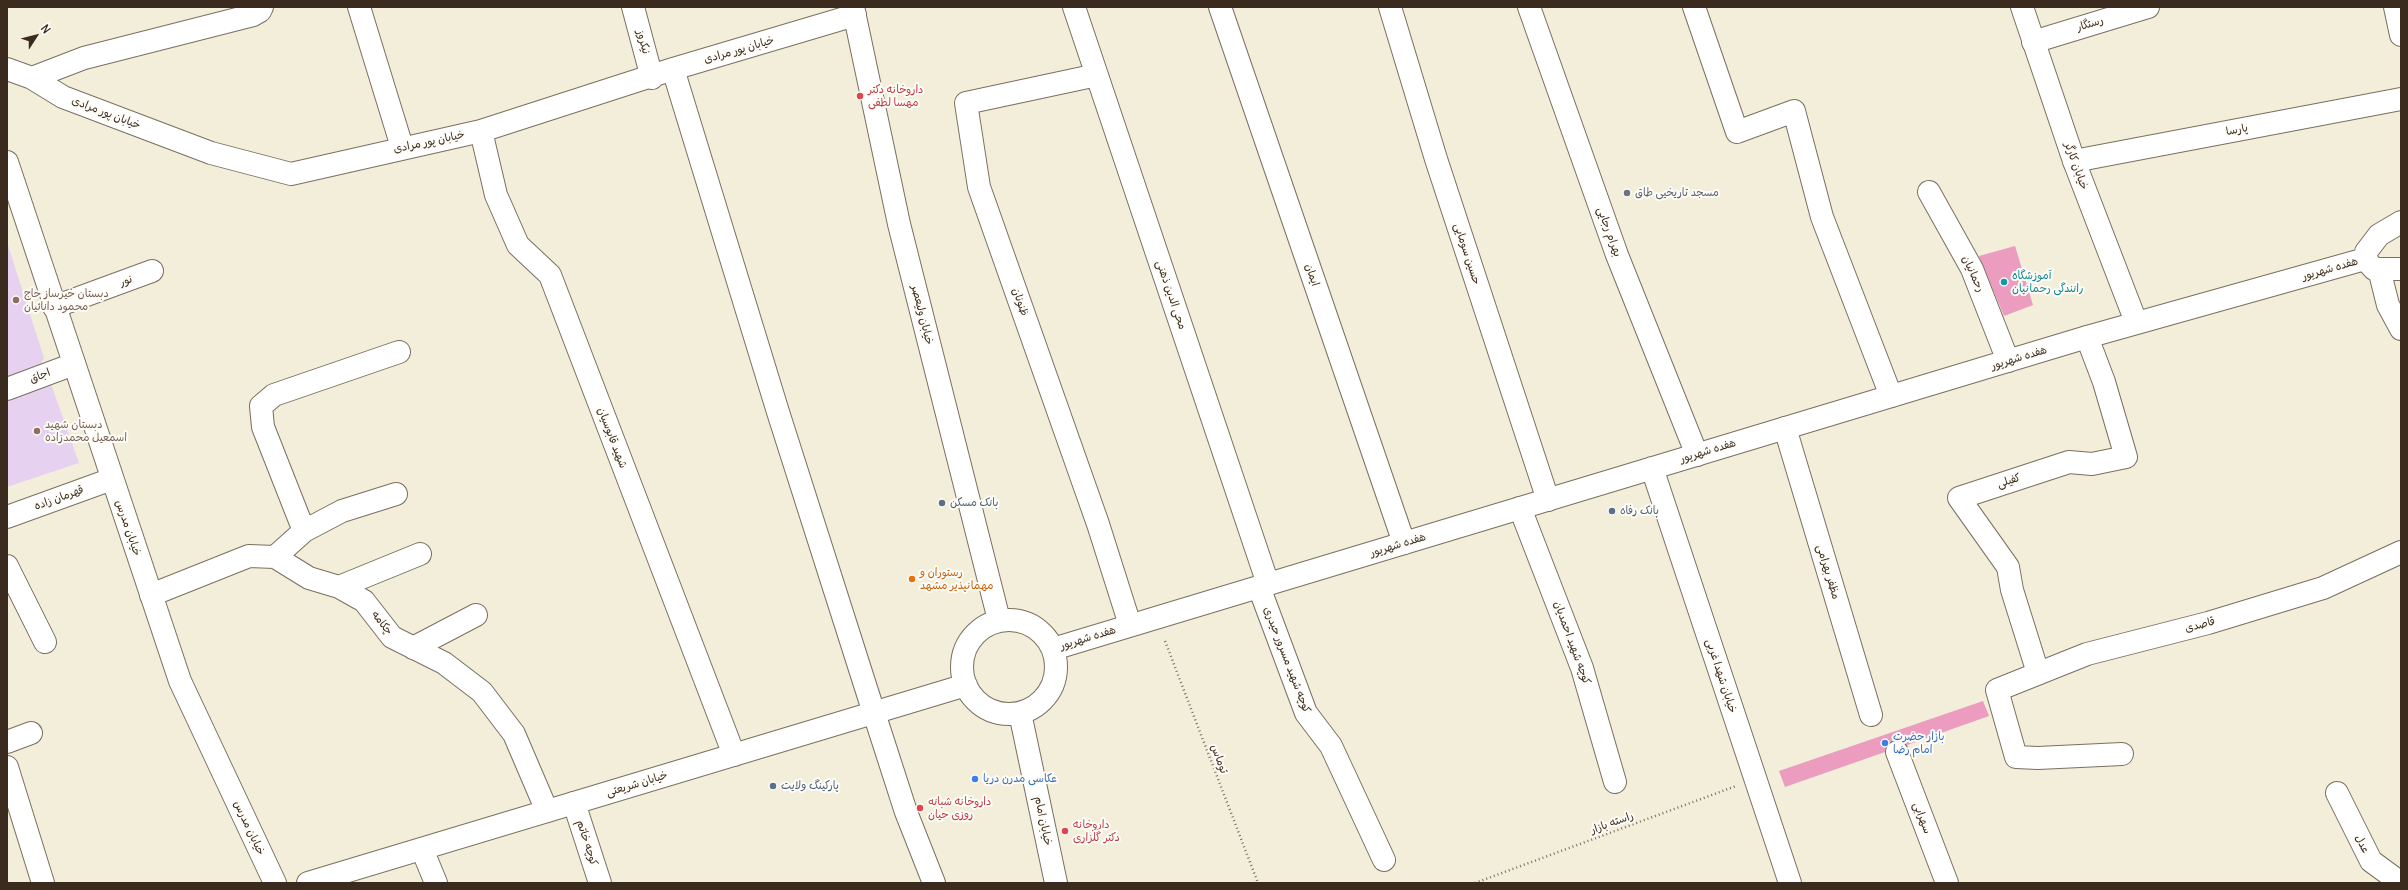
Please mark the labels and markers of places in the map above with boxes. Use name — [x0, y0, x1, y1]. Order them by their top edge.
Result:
place label: داروخانه دکتر مهسا لطفی — [868, 83, 923, 109]
marker: داروخانه دکتر مهسا لطفی — [855, 91, 865, 101]
place label: مسجد تاریخیی طاق — [1635, 186, 1719, 200]
marker: مسجد تاریخیی طاق — [1622, 188, 1632, 198]
place label: آموزشگاه رانندگی رحمانیان — [2012, 269, 2084, 295]
marker: آموزشگاه رانندگی رحمانیان — [1999, 277, 2009, 287]
place label: دبستان خیرساز حاج محمود دانائیان — [24, 287, 109, 313]
marker: دبستان خیرساز حاج محمود دانائیان — [11, 295, 21, 305]
place label: دبستان شهید اسمعیل محمدزاده — [45, 418, 127, 444]
marker: دبستان شهید اسمعیل محمدزاده — [32, 426, 42, 436]
place label: بانک مسکن — [950, 496, 998, 510]
marker: بانک مسکن — [937, 498, 947, 508]
place label: بانک رفاه — [1620, 504, 1659, 518]
marker: بانک رفاه — [1607, 506, 1617, 516]
place label: رستوران و مهمانپذیر مشهد — [920, 566, 993, 592]
marker: رستوران و مهمانپذیر مشهد — [907, 574, 917, 584]
place label: بازار حضرت امام رضا — [1893, 730, 1944, 756]
marker: بازار حضرت امام رضا — [1880, 738, 1890, 748]
place label: عکاسی مدرن دریا — [983, 772, 1057, 786]
marker: عکاسی مدرن دریا — [970, 774, 980, 784]
place label: پارکینگ ولایت — [781, 779, 839, 793]
marker: پارکینگ ولایت — [768, 781, 778, 791]
place label: داروخانه شبانه روزی حیان — [928, 795, 991, 821]
marker: داروخانه شبانه روزی حیان — [915, 803, 925, 813]
place label: داروخانه دکتر گلزاری — [1073, 818, 1120, 844]
marker: داروخانه دکتر گلزاری — [1060, 826, 1070, 836]

